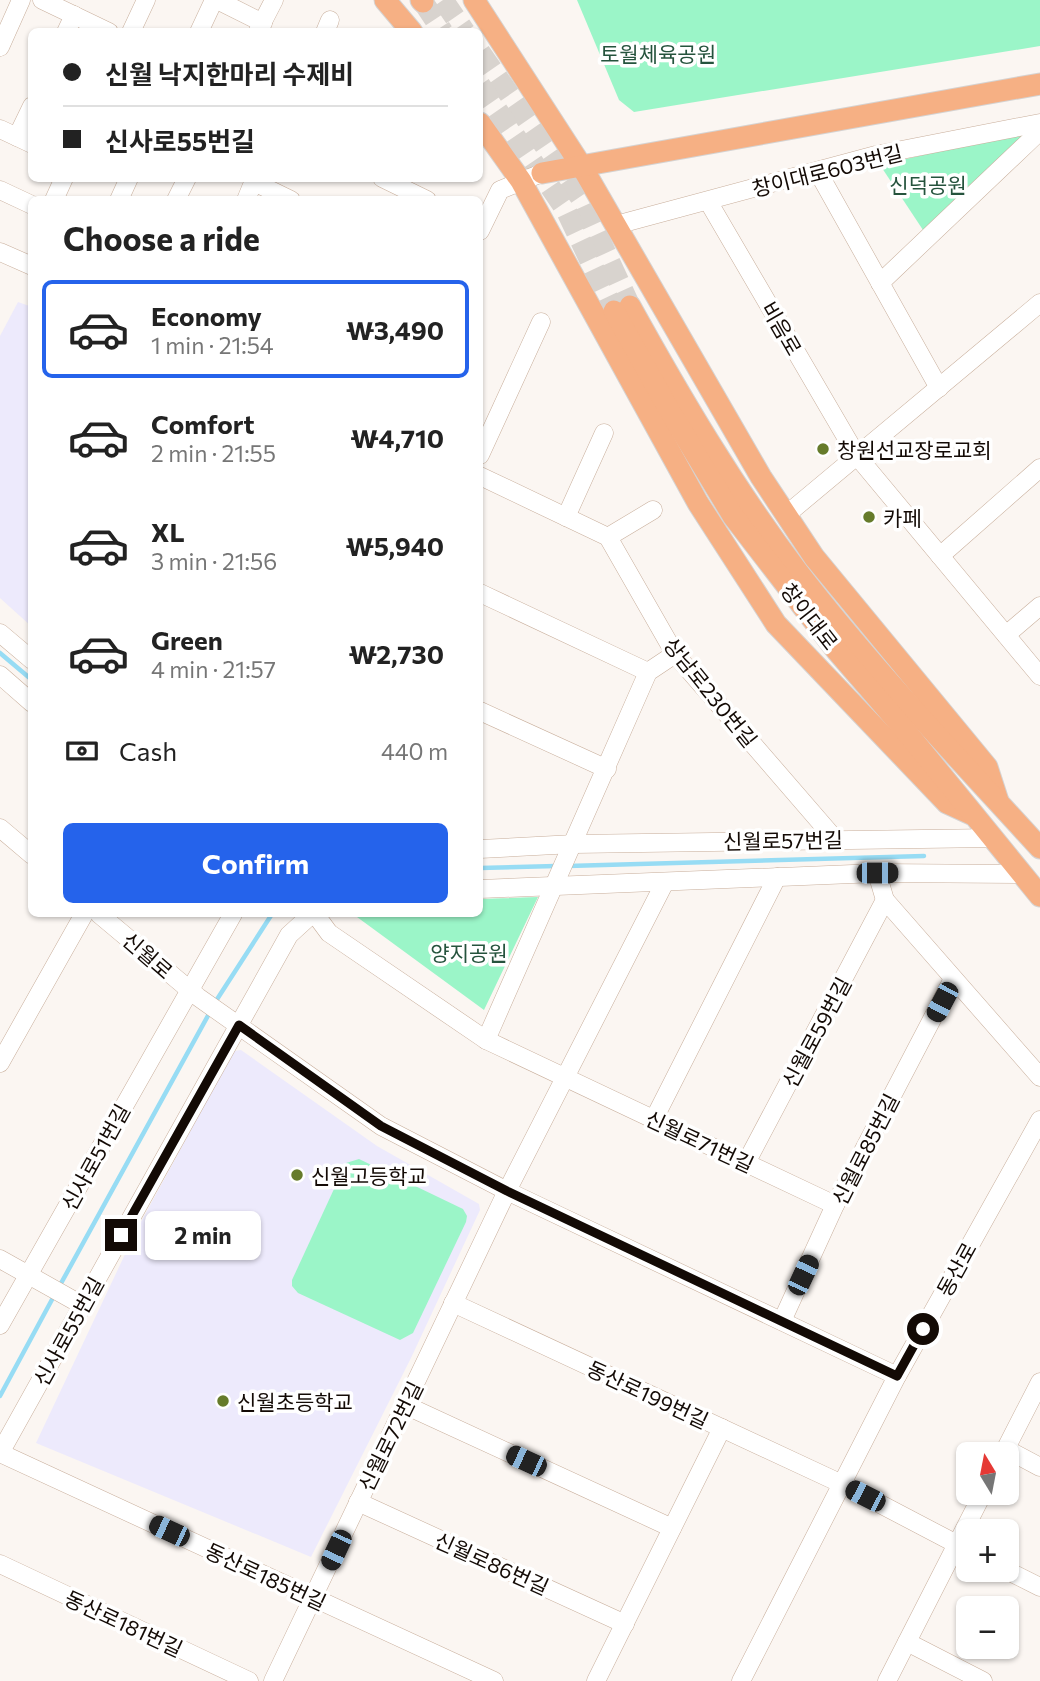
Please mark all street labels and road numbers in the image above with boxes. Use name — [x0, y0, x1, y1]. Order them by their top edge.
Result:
street label: 창이대로603번길 — [749, 139, 905, 201]
street label: 비음로 — [757, 297, 807, 359]
street label: 창이대로 — [776, 578, 844, 654]
street label: 상남로230번길 — [659, 632, 763, 752]
street label: 신월로57번길 — [723, 826, 843, 854]
street label: 신월로 — [118, 927, 178, 983]
street label: 신월로59번길 — [776, 973, 856, 1091]
street label: 신월로85번길 — [826, 1089, 904, 1209]
street label: 신사로51번길 — [56, 1099, 134, 1215]
street label: 신월로71번길 — [642, 1105, 758, 1177]
street label: 동산로 — [931, 1238, 981, 1300]
street label: 신사로55번길 — [28, 1272, 108, 1390]
street label: 동산로199번길 — [583, 1355, 713, 1433]
street label: 신월로72번길 — [353, 1377, 427, 1495]
street label: 신월로86번길 — [431, 1527, 553, 1599]
street label: 동산로185번길 — [202, 1537, 330, 1615]
street label: 동산로181번길 — [61, 1585, 187, 1661]

